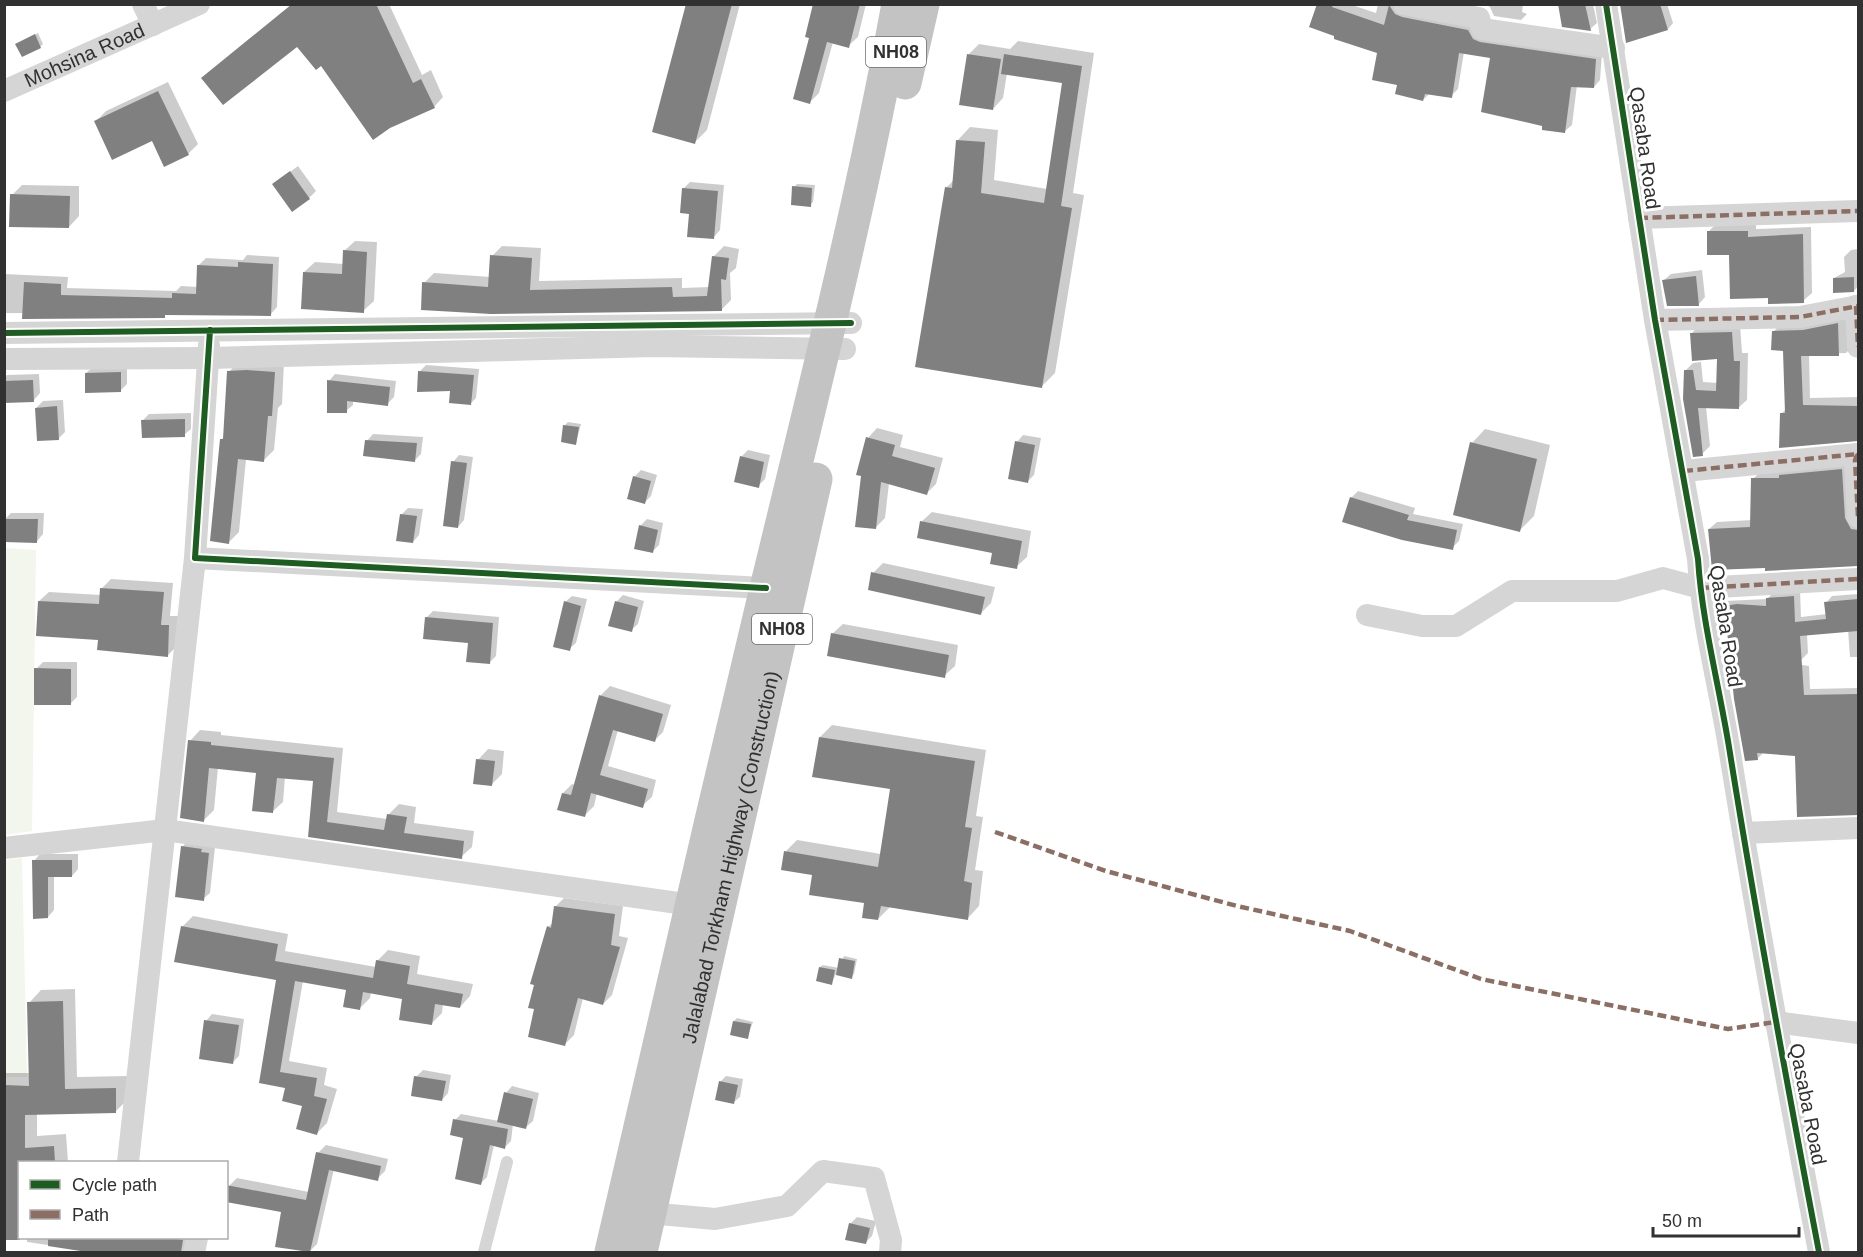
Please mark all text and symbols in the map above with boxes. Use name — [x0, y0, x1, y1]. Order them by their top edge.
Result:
street label: Mohsina Road — [21, 19, 148, 91]
road number: NH08 — [866, 37, 926, 67]
street label: Qasaba Road — [1626, 85, 1664, 211]
street label: Qasaba Road — [1705, 563, 1747, 689]
road number: NH08 — [752, 614, 812, 644]
street label: Jalalabad Torkham Highway (Construction) — [678, 669, 783, 1045]
street label: Qasaba Road — [1785, 1041, 1831, 1167]
legend — [18, 1161, 228, 1239]
text: Cycle path — [72, 1175, 157, 1195]
scale bar — [1653, 1200, 1798, 1238]
text: Path — [72, 1205, 109, 1225]
text: 50 m — [1662, 1211, 1702, 1231]

